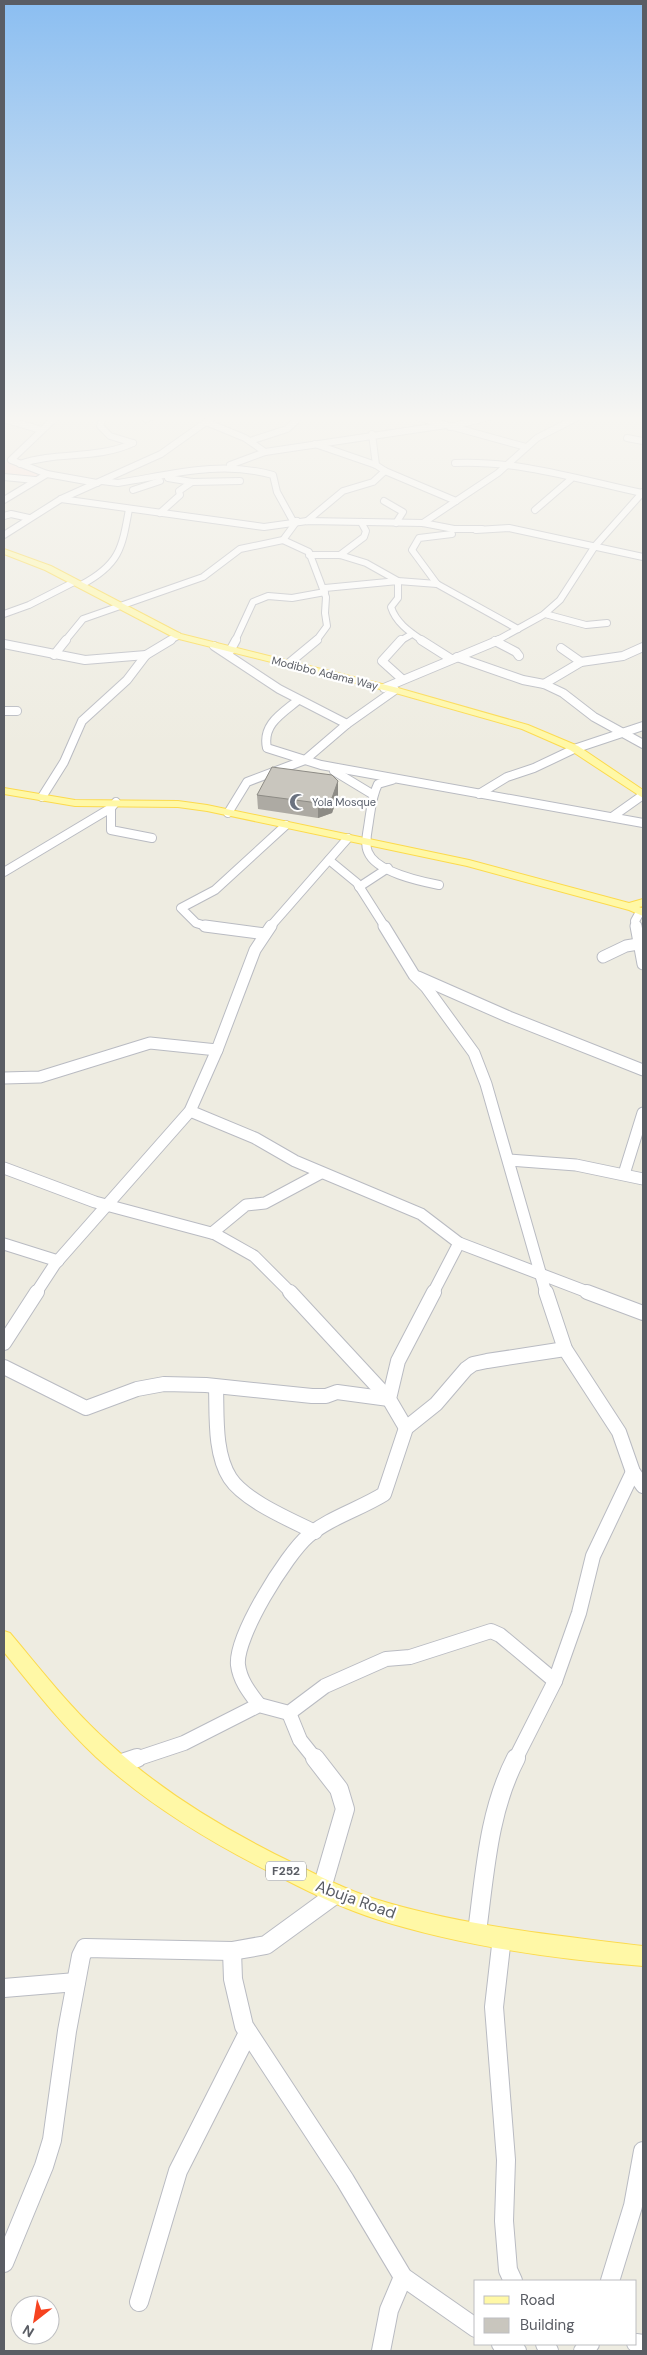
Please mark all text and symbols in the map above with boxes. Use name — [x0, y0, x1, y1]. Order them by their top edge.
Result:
street label: Modibbo Adama Way — [270, 653, 380, 693]
mosque icon: Yola Mosque — [288, 792, 308, 812]
place label: Yola Mosque — [312, 795, 376, 809]
road number: F252 — [266, 1862, 306, 1880]
street label: Abuja Road — [313, 1875, 399, 1924]
legend — [474, 2280, 637, 2345]
text: Road — [520, 2290, 555, 2310]
north arrow — [10, 2295, 60, 2345]
text: Building — [520, 2315, 575, 2335]
text: N — [19, 2321, 37, 2341]

